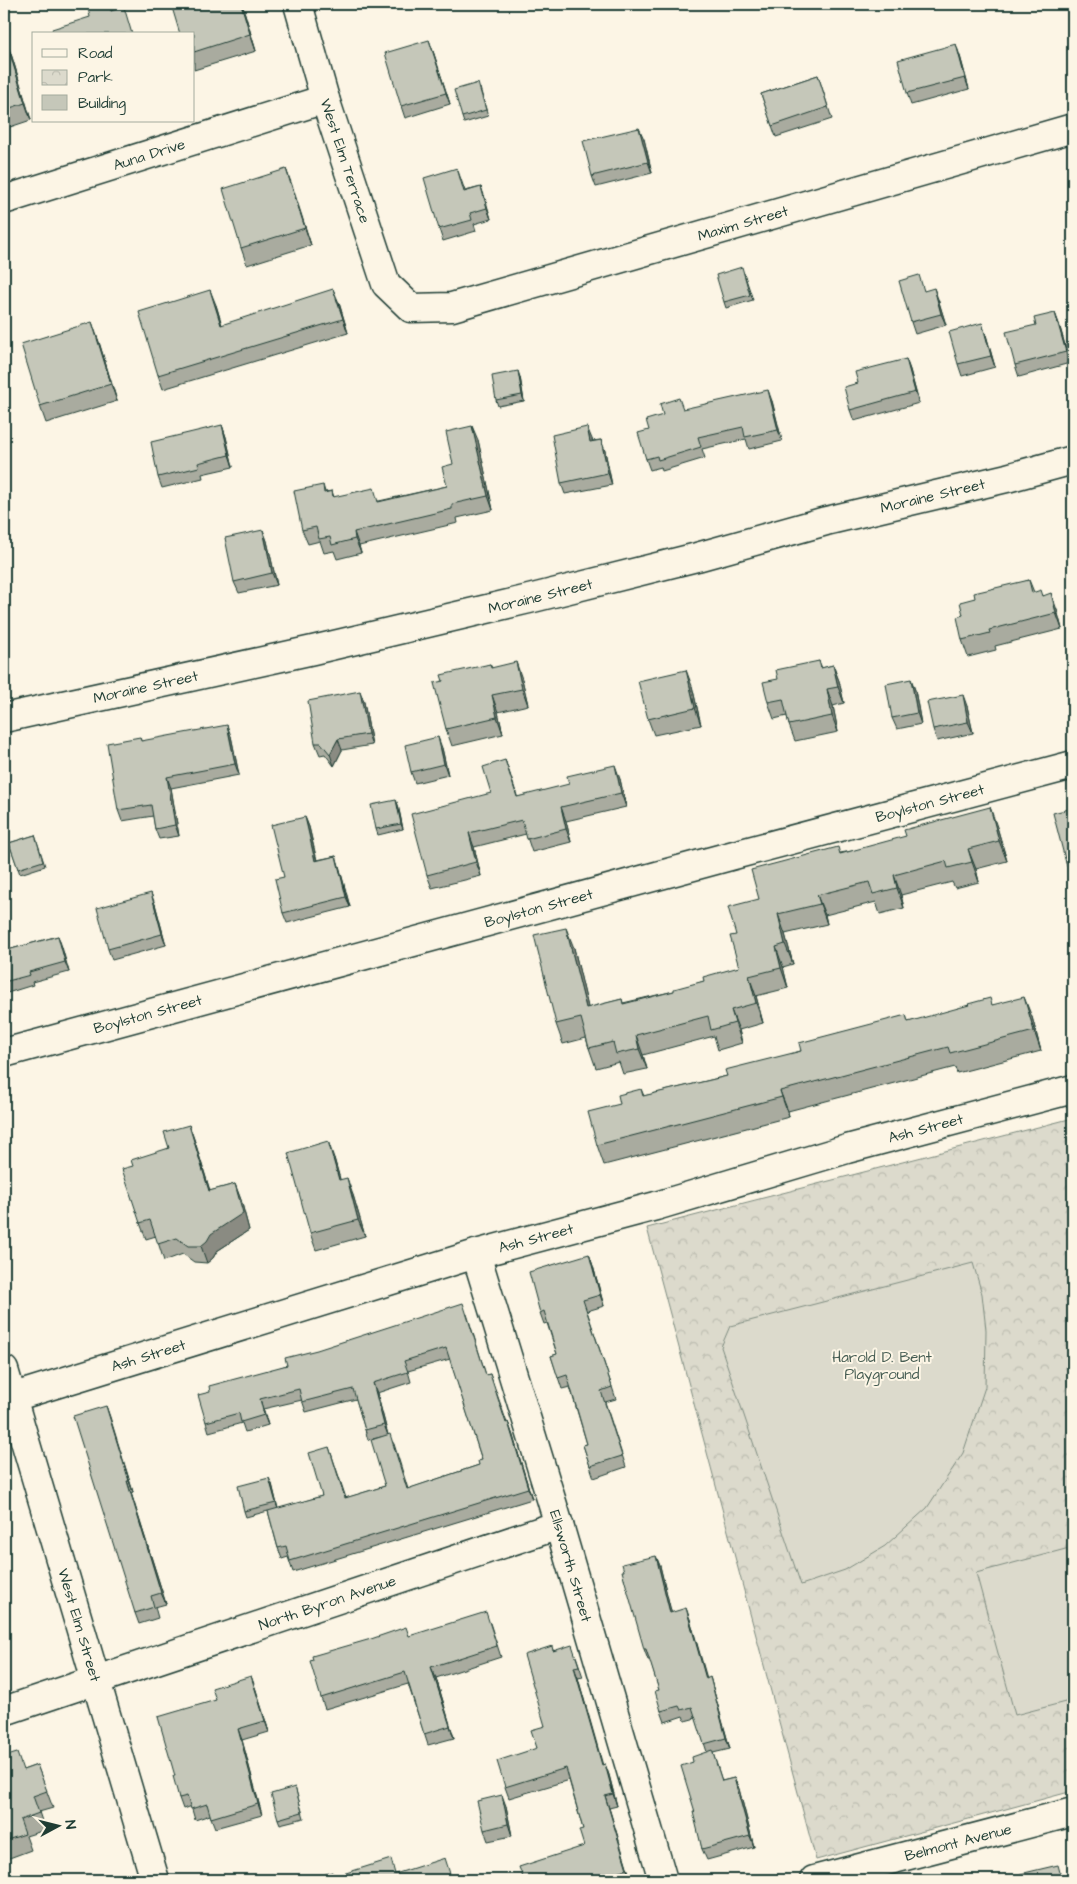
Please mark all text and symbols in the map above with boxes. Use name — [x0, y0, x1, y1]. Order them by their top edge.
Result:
legend — [32, 32, 195, 122]
text: Road — [78, 43, 113, 64]
text: Park — [78, 67, 113, 88]
text: Building — [78, 93, 126, 115]
street label: West Elm Terrace — [315, 96, 375, 226]
street label: Auna Drive — [110, 134, 188, 176]
street label: Maxim Street — [695, 201, 791, 247]
street label: Moraine Street — [878, 474, 987, 519]
street label: Moraine Street — [486, 573, 595, 619]
street label: Moraine Street — [91, 666, 200, 709]
street label: Boylston Street — [873, 779, 987, 828]
street label: Boylston Street — [482, 884, 595, 933]
street label: Boylston Street — [91, 990, 205, 1039]
street label: Ash Street — [886, 1109, 966, 1149]
street label: Ash Street — [496, 1218, 576, 1259]
street label: Ash Street — [109, 1334, 188, 1377]
park label: Harold D. Bent Playground — [832, 1347, 932, 1386]
street label: Ellsworth Street — [544, 1507, 597, 1625]
street label: West Elm Street — [52, 1566, 106, 1684]
street label: North Byron Avenue — [256, 1570, 399, 1636]
north arrow — [32, 1802, 82, 1852]
text: N — [59, 1819, 80, 1830]
street label: Belmont Avenue — [903, 1819, 1014, 1867]

